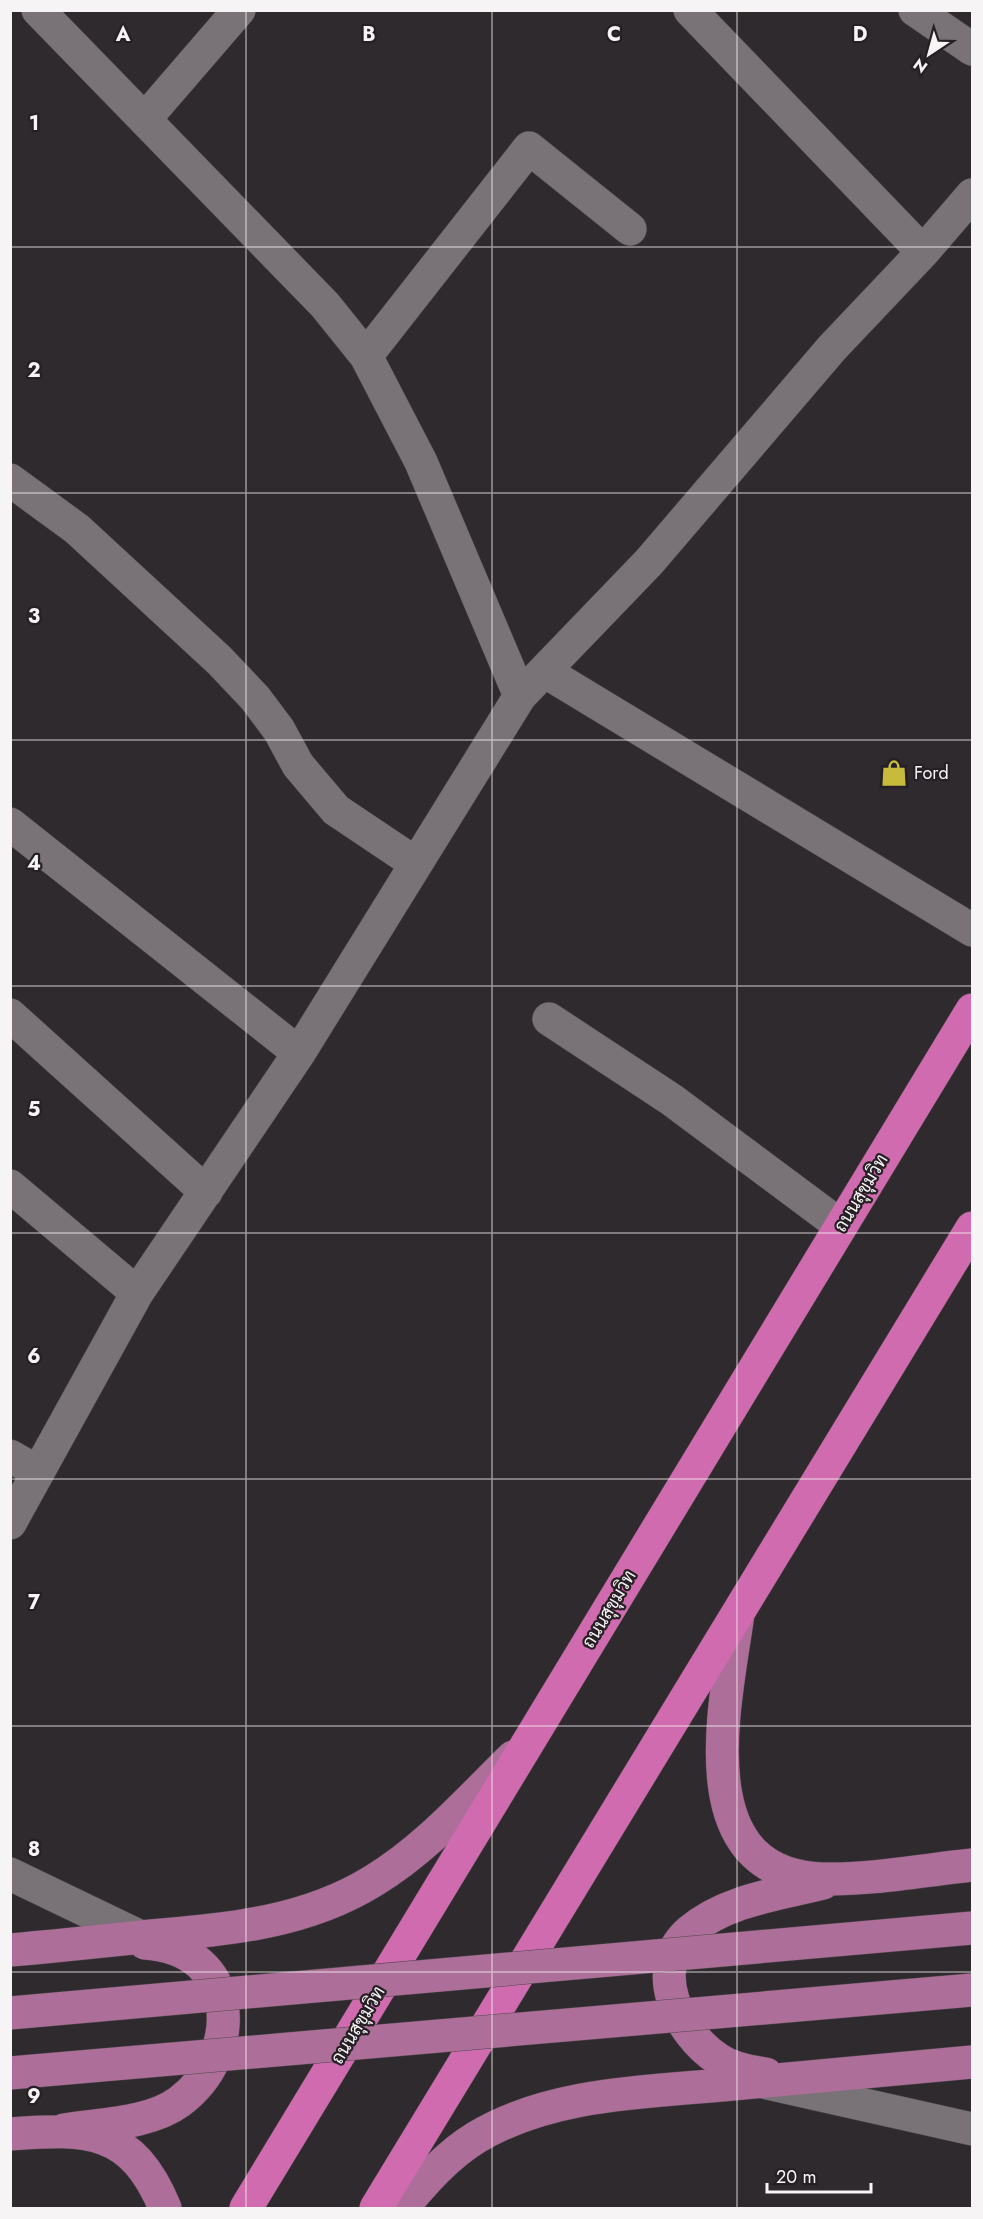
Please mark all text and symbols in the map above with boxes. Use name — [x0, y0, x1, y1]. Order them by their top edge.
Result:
text: A — [115, 20, 131, 49]
text: B — [362, 20, 376, 49]
text: C — [607, 20, 621, 49]
text: D — [853, 20, 867, 49]
north arrow — [899, 24, 959, 84]
text: N — [909, 53, 932, 79]
text: 1 — [29, 109, 39, 138]
text: 2 — [27, 356, 41, 385]
text: 3 — [28, 602, 40, 631]
shop icon: Ford — [879, 758, 909, 788]
place label: Ford — [914, 760, 949, 786]
text: 4 — [27, 849, 41, 878]
text: 5 — [28, 1095, 41, 1124]
street label: ถนนสุขุมวิท — [828, 1149, 894, 1237]
text: 6 — [27, 1342, 41, 1371]
street label: ถนนสุขุมวิท — [576, 1565, 642, 1653]
text: 7 — [28, 1588, 41, 1617]
text: 8 — [28, 1835, 40, 1864]
street label: ถนนสุขุมวิท — [325, 1981, 391, 2069]
text: 9 — [27, 2082, 41, 2111]
scale bar — [767, 2156, 870, 2194]
text: 20 m — [776, 2164, 816, 2190]

